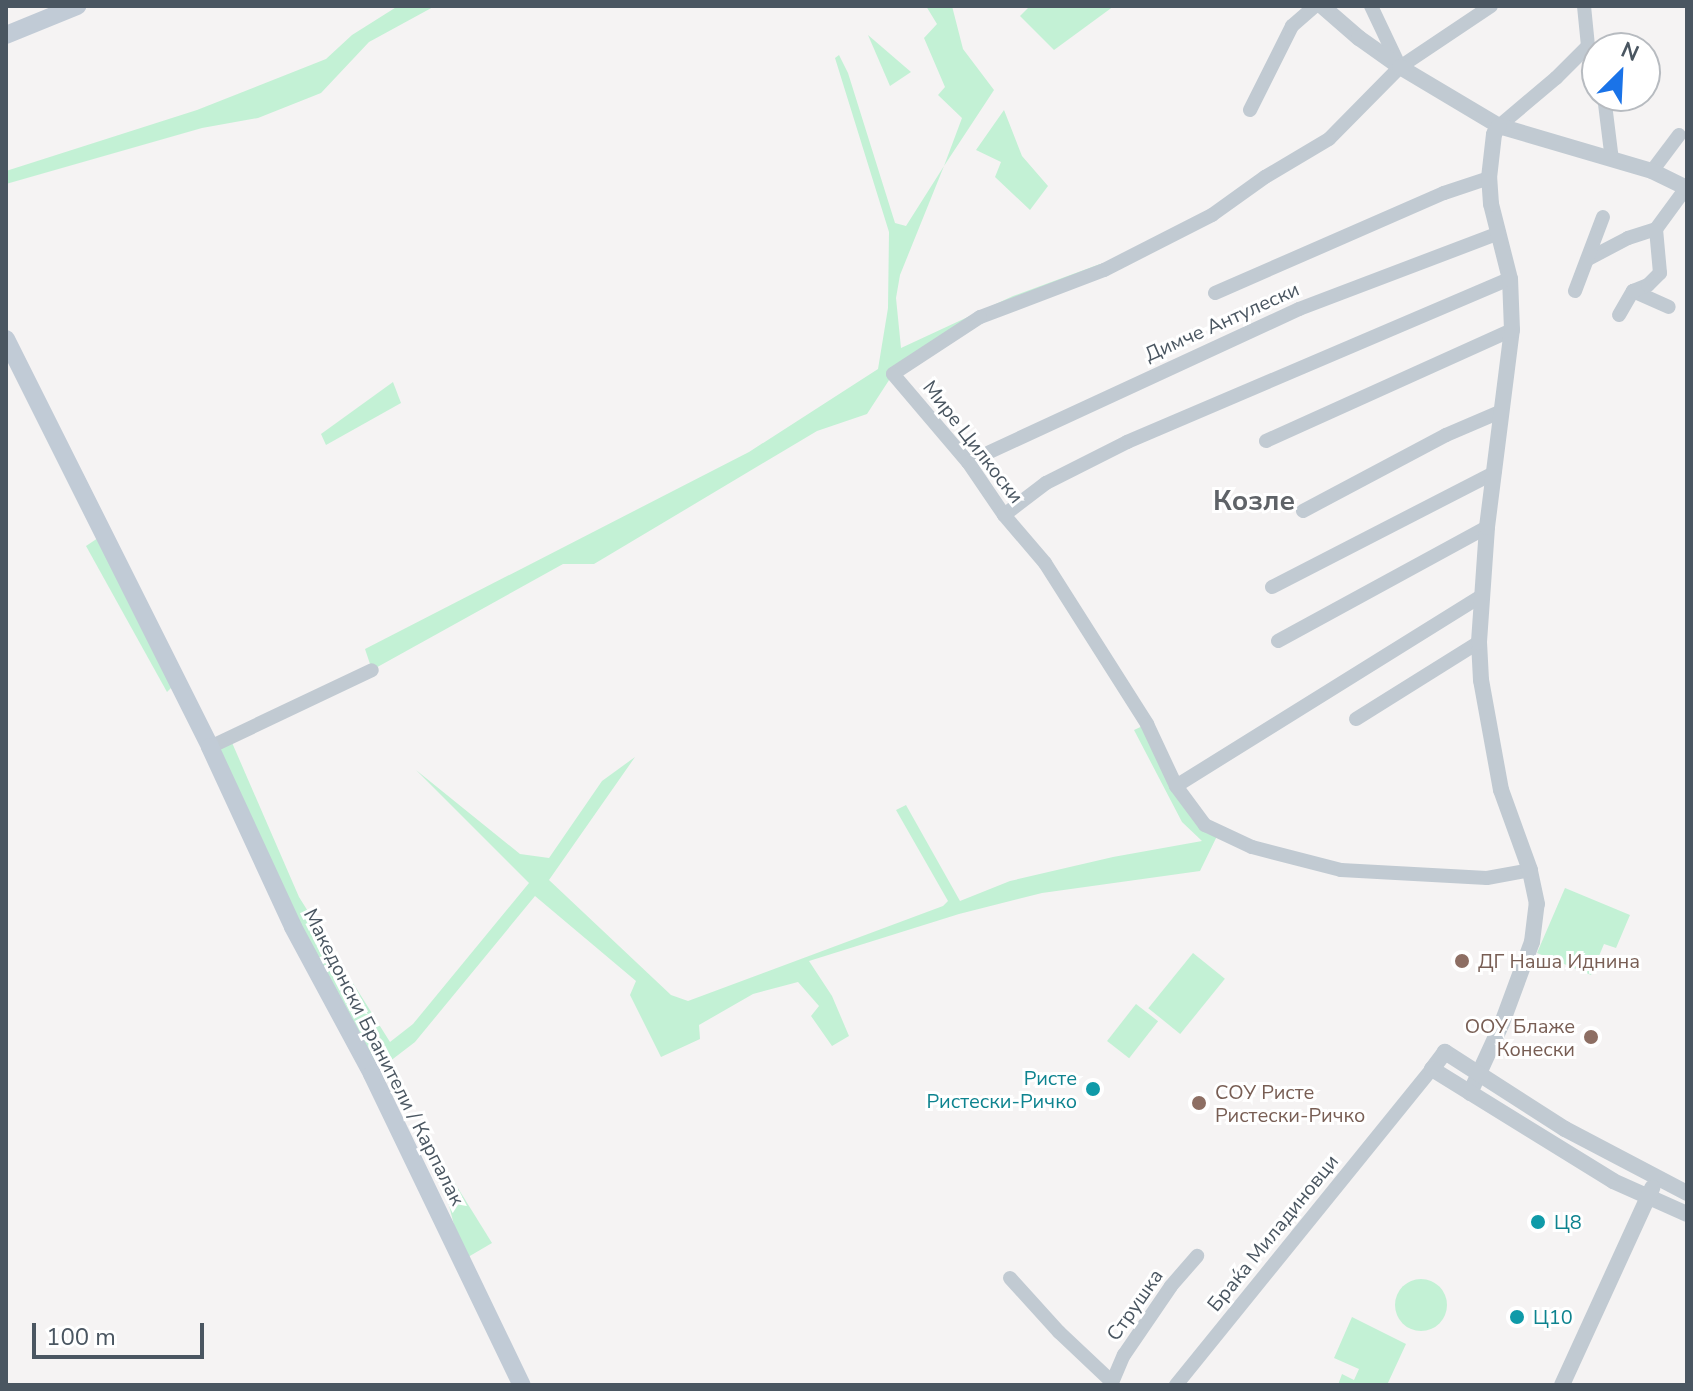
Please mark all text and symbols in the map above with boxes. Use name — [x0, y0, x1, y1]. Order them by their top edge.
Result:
north arrow — [1581, 32, 1661, 112]
text: N — [1616, 35, 1644, 69]
street label: Димче Антулески — [1141, 277, 1303, 367]
street label: Мире Цилкоски — [918, 376, 1028, 508]
district label: Козле — [1213, 484, 1295, 518]
street label: Македонски Бранители / Карпалак — [298, 905, 470, 1209]
place label: ДГ Наша Иднина — [1478, 949, 1640, 973]
marker: ДГ Наша Иднина — [1453, 952, 1471, 970]
place label: ООУ Блаже Конески — [1465, 1014, 1575, 1061]
marker: ООУ Блаже Конески — [1582, 1028, 1600, 1046]
place label: Ристе Ристески-Ричко — [927, 1066, 1077, 1113]
marker: Ристе Ристески-Ричко — [1084, 1080, 1102, 1098]
place label: СОУ Ристе Ристески-Ричко — [1215, 1080, 1365, 1127]
marker: СОУ Ристе Ристески-Ричко — [1190, 1094, 1208, 1112]
street label: Браќа Миладиновци — [1202, 1150, 1344, 1316]
place label: Ц8 — [1554, 1210, 1582, 1234]
marker: Ц8 — [1529, 1213, 1547, 1231]
street label: Струшка — [1102, 1265, 1168, 1345]
place label: Ц10 — [1533, 1305, 1573, 1329]
scale bar — [36, 1307, 208, 1357]
marker: Ц10 — [1508, 1308, 1526, 1326]
text: 100 m — [46, 1321, 116, 1353]

